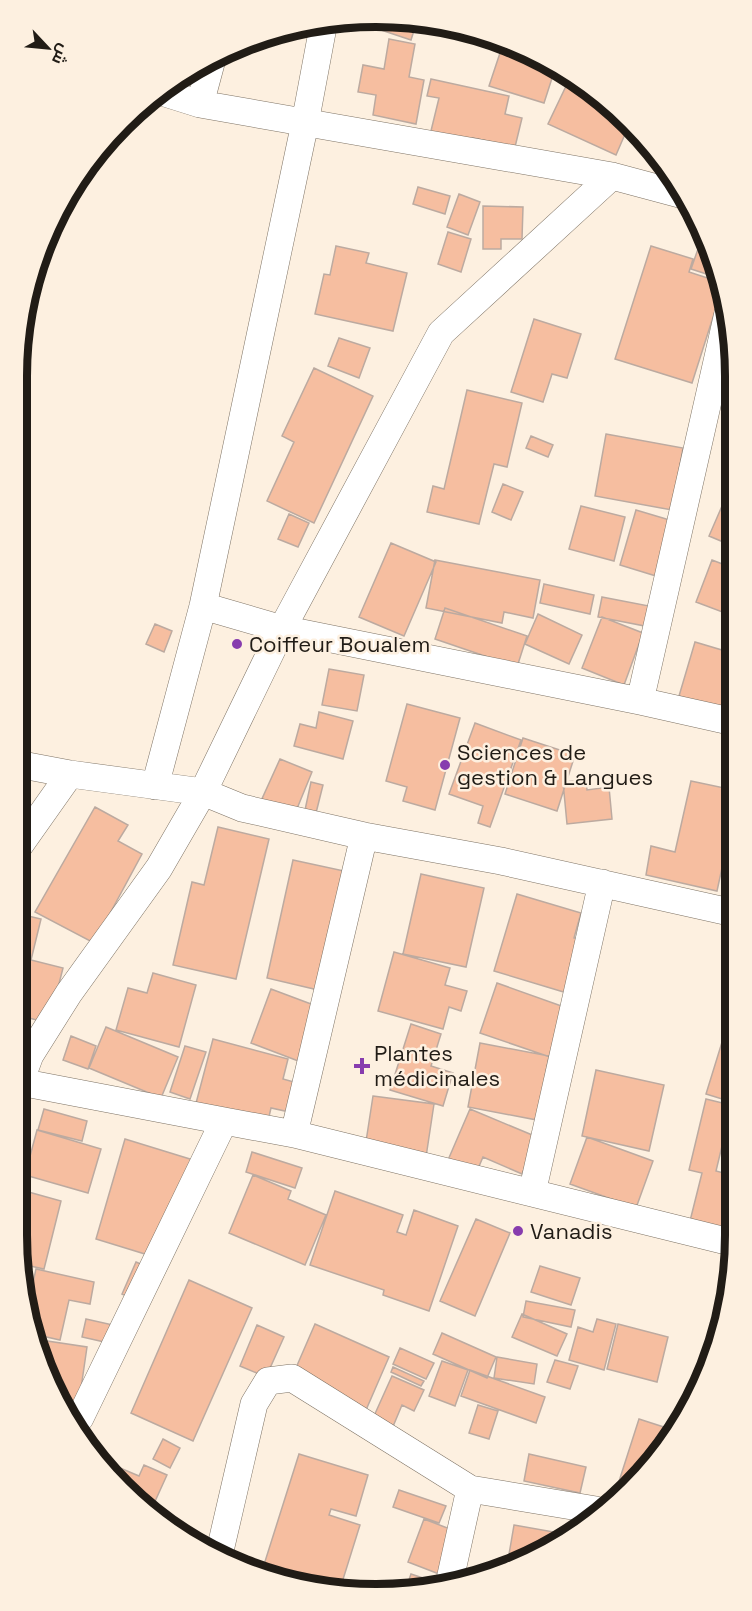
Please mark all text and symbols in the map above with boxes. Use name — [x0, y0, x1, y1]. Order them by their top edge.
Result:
north arrow — [18, 18, 78, 78]
text: ش — [47, 41, 75, 68]
place label: Coiffeur Boualem — [249, 630, 430, 658]
marker: Coiffeur Boualem — [230, 637, 244, 651]
place label: Sciences de gestion & Langues — [457, 738, 653, 791]
marker: Sciences de gestion & Langues — [438, 758, 452, 772]
place label: Plantes médicinales — [374, 1039, 500, 1092]
marker: Plantes médicinales — [355, 1059, 369, 1073]
place label: Vanadis — [530, 1217, 612, 1245]
marker: Vanadis — [511, 1224, 525, 1238]

